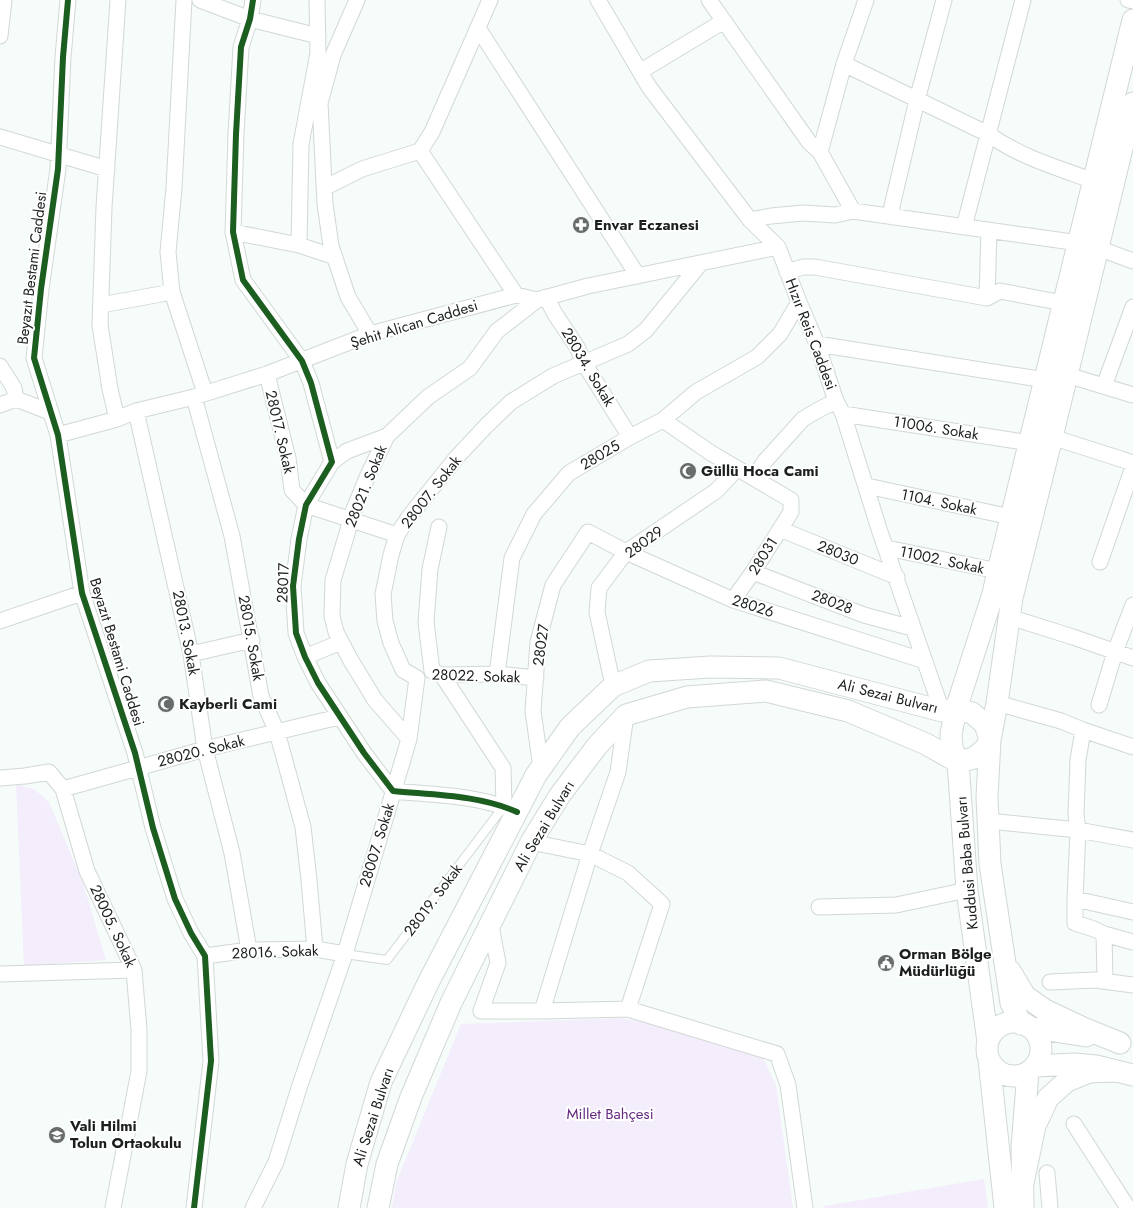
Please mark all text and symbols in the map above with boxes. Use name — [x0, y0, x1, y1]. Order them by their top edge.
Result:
street label: Beyazıt Bestami Caddesi — [12, 190, 52, 346]
place label: Envar Eczanesi — [594, 214, 699, 236]
pharmacy icon: Envar Eczanesi — [571, 215, 591, 235]
street label: Hızır Reis Caddesi — [780, 275, 842, 393]
street label: Şehit Alican Caddesi — [348, 294, 480, 354]
street label: 28034. Sokak — [556, 323, 620, 411]
street label: 28017. Sokak — [260, 388, 300, 476]
street label: 11006. Sokak — [892, 410, 981, 446]
street label: 28025 — [576, 435, 624, 475]
street label: 28021. Sokak — [340, 441, 393, 530]
street label: 28007. Sokak — [396, 451, 467, 533]
place label: Güllü Hoca Cami — [701, 460, 819, 482]
mosque icon: Güllü Hoca Cami — [678, 461, 698, 481]
street label: 1104. Sokak — [899, 483, 979, 521]
street label: 28029 — [620, 520, 668, 564]
street label: 28031 — [743, 533, 783, 579]
street label: 28030 — [814, 535, 862, 571]
street label: 11002. Sokak — [898, 540, 987, 580]
street label: 28017 — [271, 562, 295, 604]
street label: Beyazıt Bestami Caddesi — [84, 575, 150, 729]
street label: 28028 — [808, 584, 856, 620]
street label: 28013. Sokak — [167, 589, 205, 678]
street label: 28026 — [729, 589, 777, 623]
street label: 28015. Sokak — [233, 593, 269, 683]
street label: 28027 — [527, 622, 555, 667]
street label: 28022. Sokak — [431, 663, 521, 689]
street label: Ali Sezai Bulvarı — [836, 673, 940, 719]
place label: Kayberli Cami — [179, 693, 277, 715]
mosque icon: Kayberli Cami — [156, 694, 176, 714]
street label: 28020. Sokak — [155, 729, 247, 772]
street label: Ali Sezai Bulvarı — [508, 776, 580, 876]
street label: Kuddusi Baba Bulvarı — [950, 795, 984, 931]
street label: 28007. Sokak — [354, 800, 400, 890]
street label: 28019. Sokak — [398, 859, 468, 941]
street label: 28005. Sokak — [84, 881, 142, 971]
street label: 28016. Sokak — [231, 939, 319, 965]
place label: Orman Bölge Müdürlüğü — [899, 943, 992, 982]
public building icon: Orman Bölge Müdürlüğü — [876, 953, 896, 973]
street label: Ali Sezai Bulvarı — [347, 1065, 399, 1169]
park label: Millet Bahçesi — [566, 1103, 654, 1125]
place label: Vali Hilmi Tolun Ortaokulu — [69, 1115, 182, 1154]
school or university icon: Vali Hilmi Tolun Ortaokulu — [47, 1125, 67, 1145]

